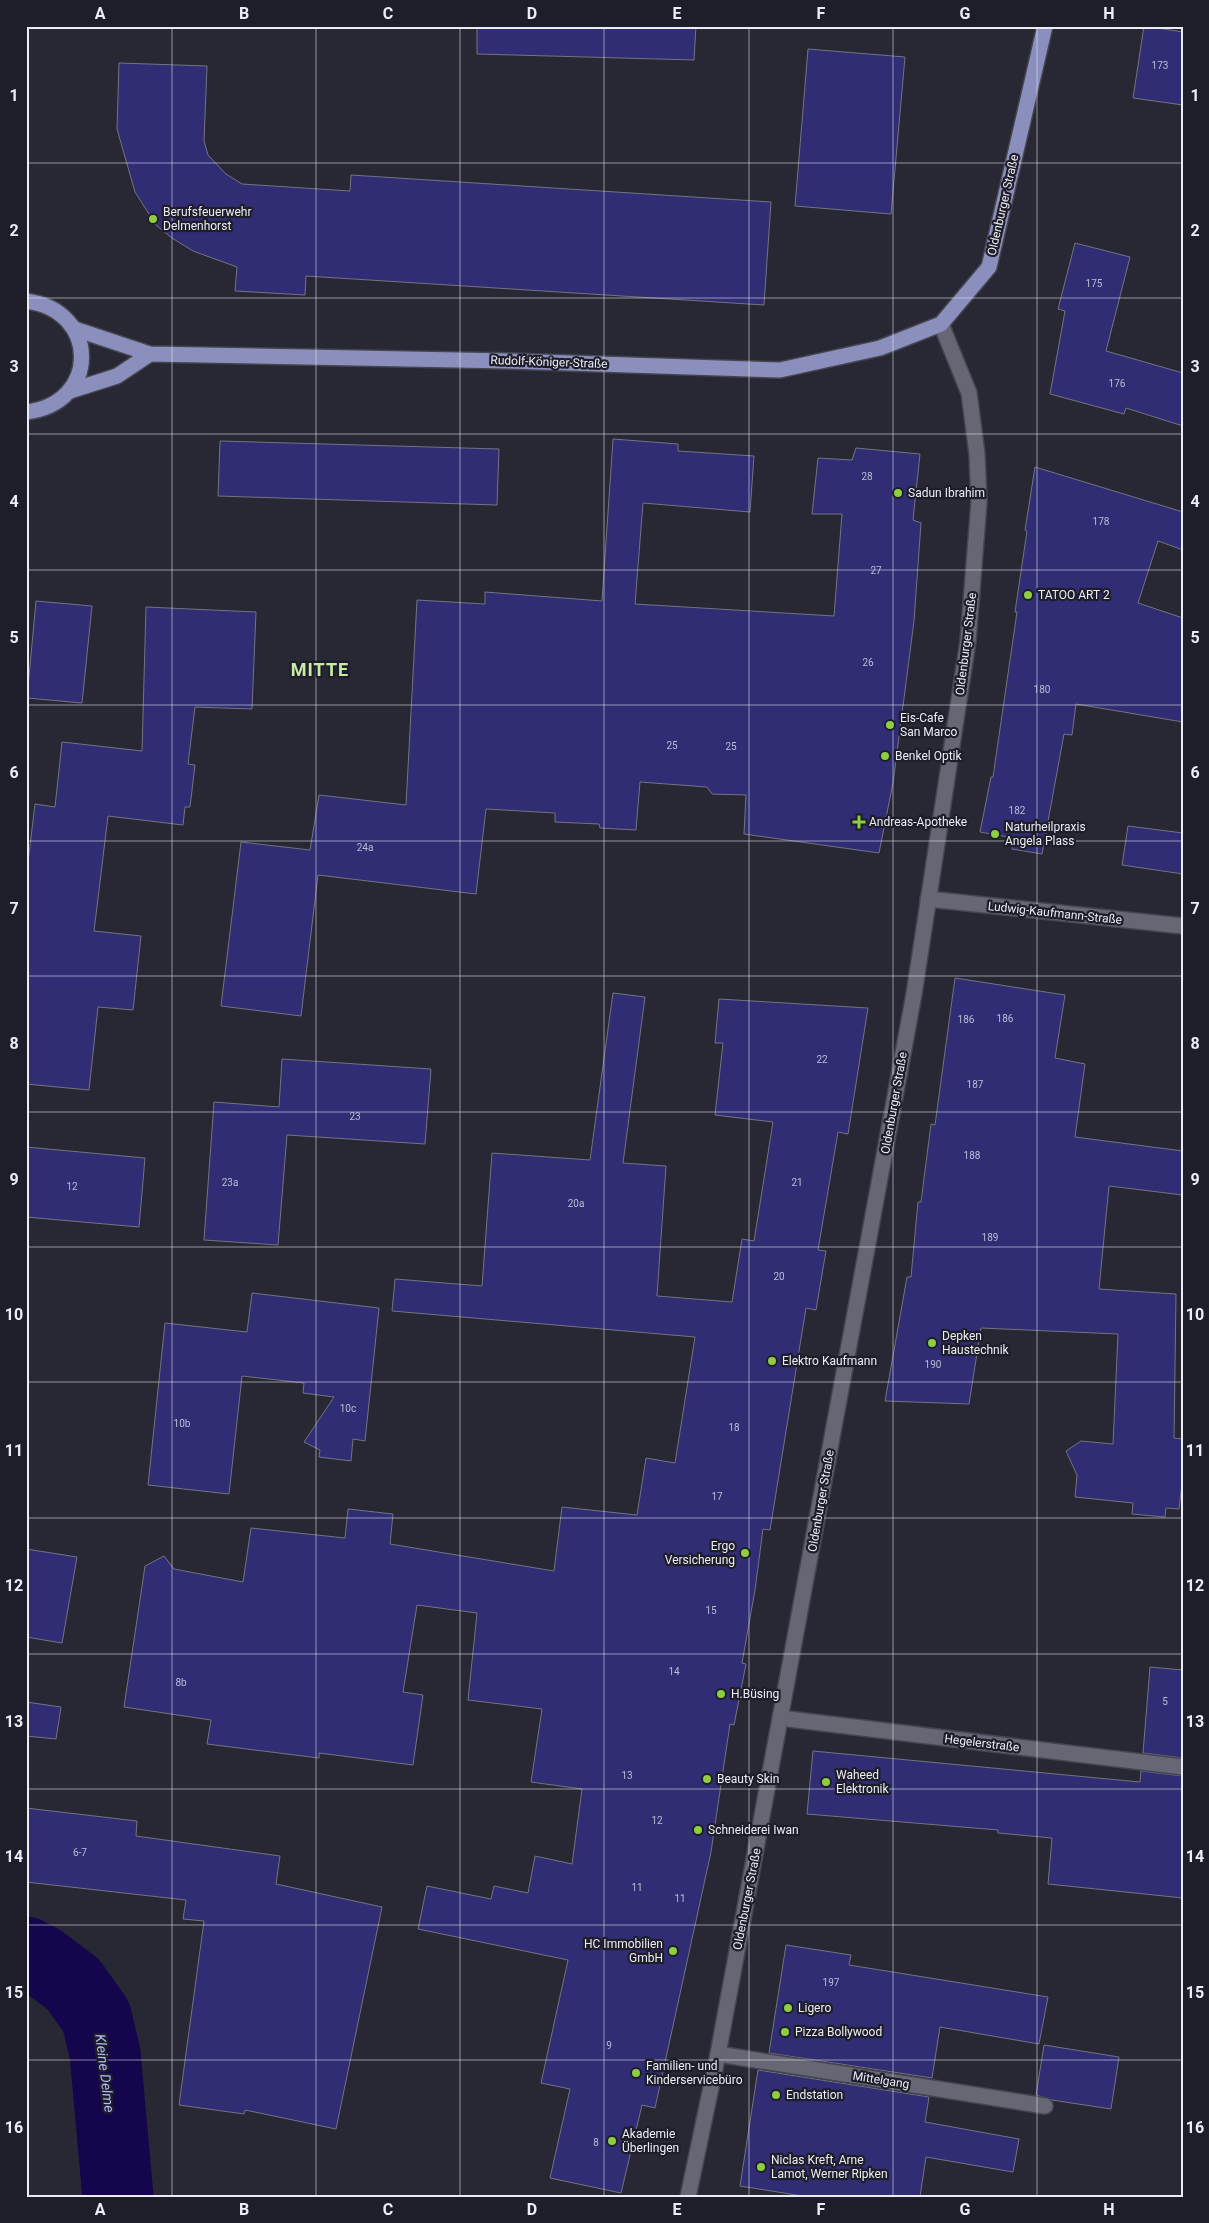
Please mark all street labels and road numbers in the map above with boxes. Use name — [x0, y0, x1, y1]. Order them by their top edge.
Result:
street label: Oldenburger Straße — [985, 153, 1021, 257]
street label: Rudolf-Königer-Straße — [490, 353, 608, 371]
street label: Oldenburger Straße — [953, 592, 979, 696]
street label: Ludwig-Kaufmann-Straße — [987, 899, 1123, 927]
street label: Oldenburger Straße — [878, 1051, 910, 1155]
street label: Oldenburger Straße — [805, 1449, 837, 1553]
street label: Hegelerstraße — [944, 1731, 1020, 1755]
street label: Oldenburger Straße — [730, 1847, 764, 1951]
street label: Mittelgang — [852, 2069, 910, 2091]

